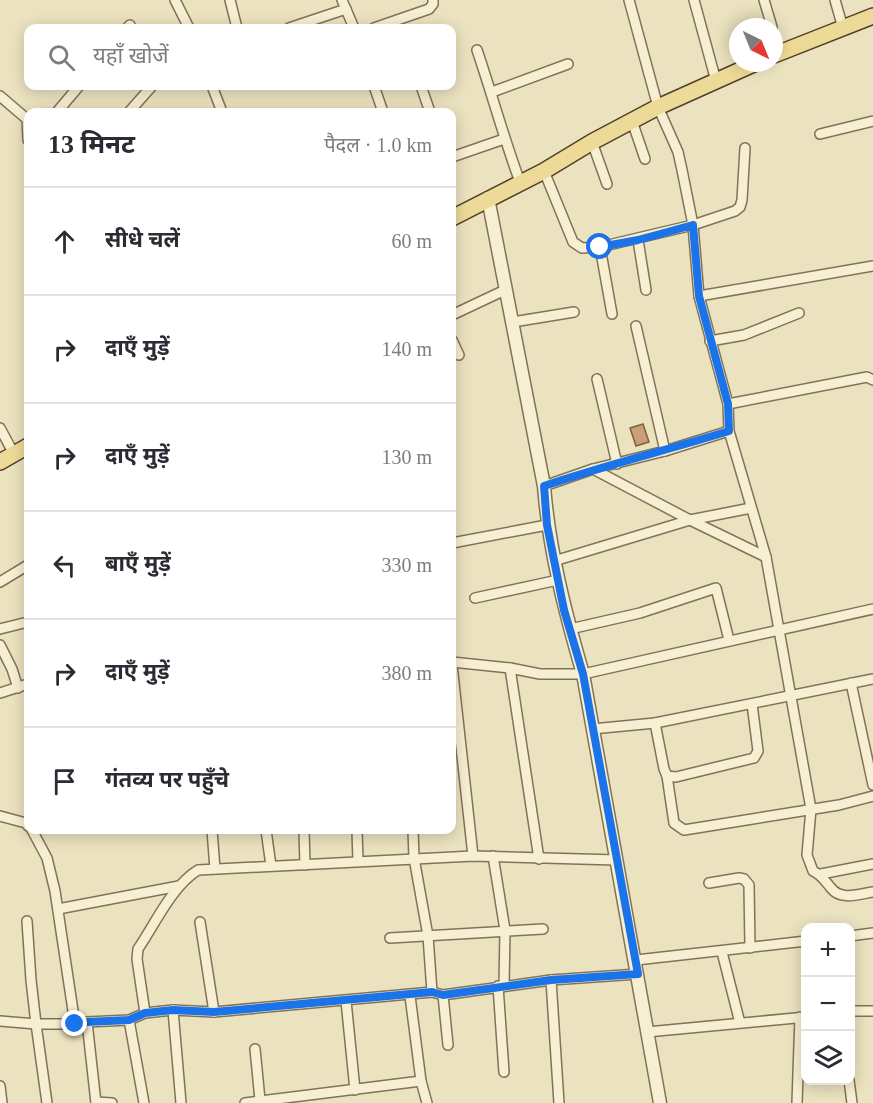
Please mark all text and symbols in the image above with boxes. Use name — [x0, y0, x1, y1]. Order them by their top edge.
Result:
north arrow — [729, 18, 783, 72]
search box — [24, 24, 456, 90]
icon: search — [45, 41, 78, 74]
text: यहाँ खोजें — [93, 43, 169, 68]
text: 13 मिनट — [48, 130, 135, 159]
text: पैदल · 1.0 km — [324, 134, 432, 156]
icon: ahead — [48, 225, 81, 258]
text: सीधे चलें — [105, 227, 180, 252]
text: 60 m — [391, 230, 432, 252]
route start — [586, 233, 612, 259]
icon: right — [48, 333, 81, 366]
text: दाएँ मुड़ें — [105, 335, 170, 360]
text: 140 m — [381, 338, 432, 360]
icon: right — [48, 441, 81, 474]
text: दाएँ मुड़ें — [105, 443, 170, 468]
text: 130 m — [381, 446, 432, 468]
icon: left — [48, 549, 81, 582]
text: बाएँ मुड़ें — [105, 551, 171, 576]
text: 330 m — [381, 554, 432, 576]
icon: right — [48, 657, 81, 690]
text: दाएँ मुड़ें — [105, 659, 170, 684]
text: 380 m — [381, 662, 432, 684]
icon: arrive — [48, 765, 81, 798]
text: गंतव्य पर पहुँचे — [105, 767, 229, 792]
map controls — [801, 923, 855, 1085]
button: + — [801, 923, 855, 977]
button: − — [801, 977, 855, 1031]
route end — [61, 1010, 87, 1036]
button: layers — [801, 1031, 855, 1085]

